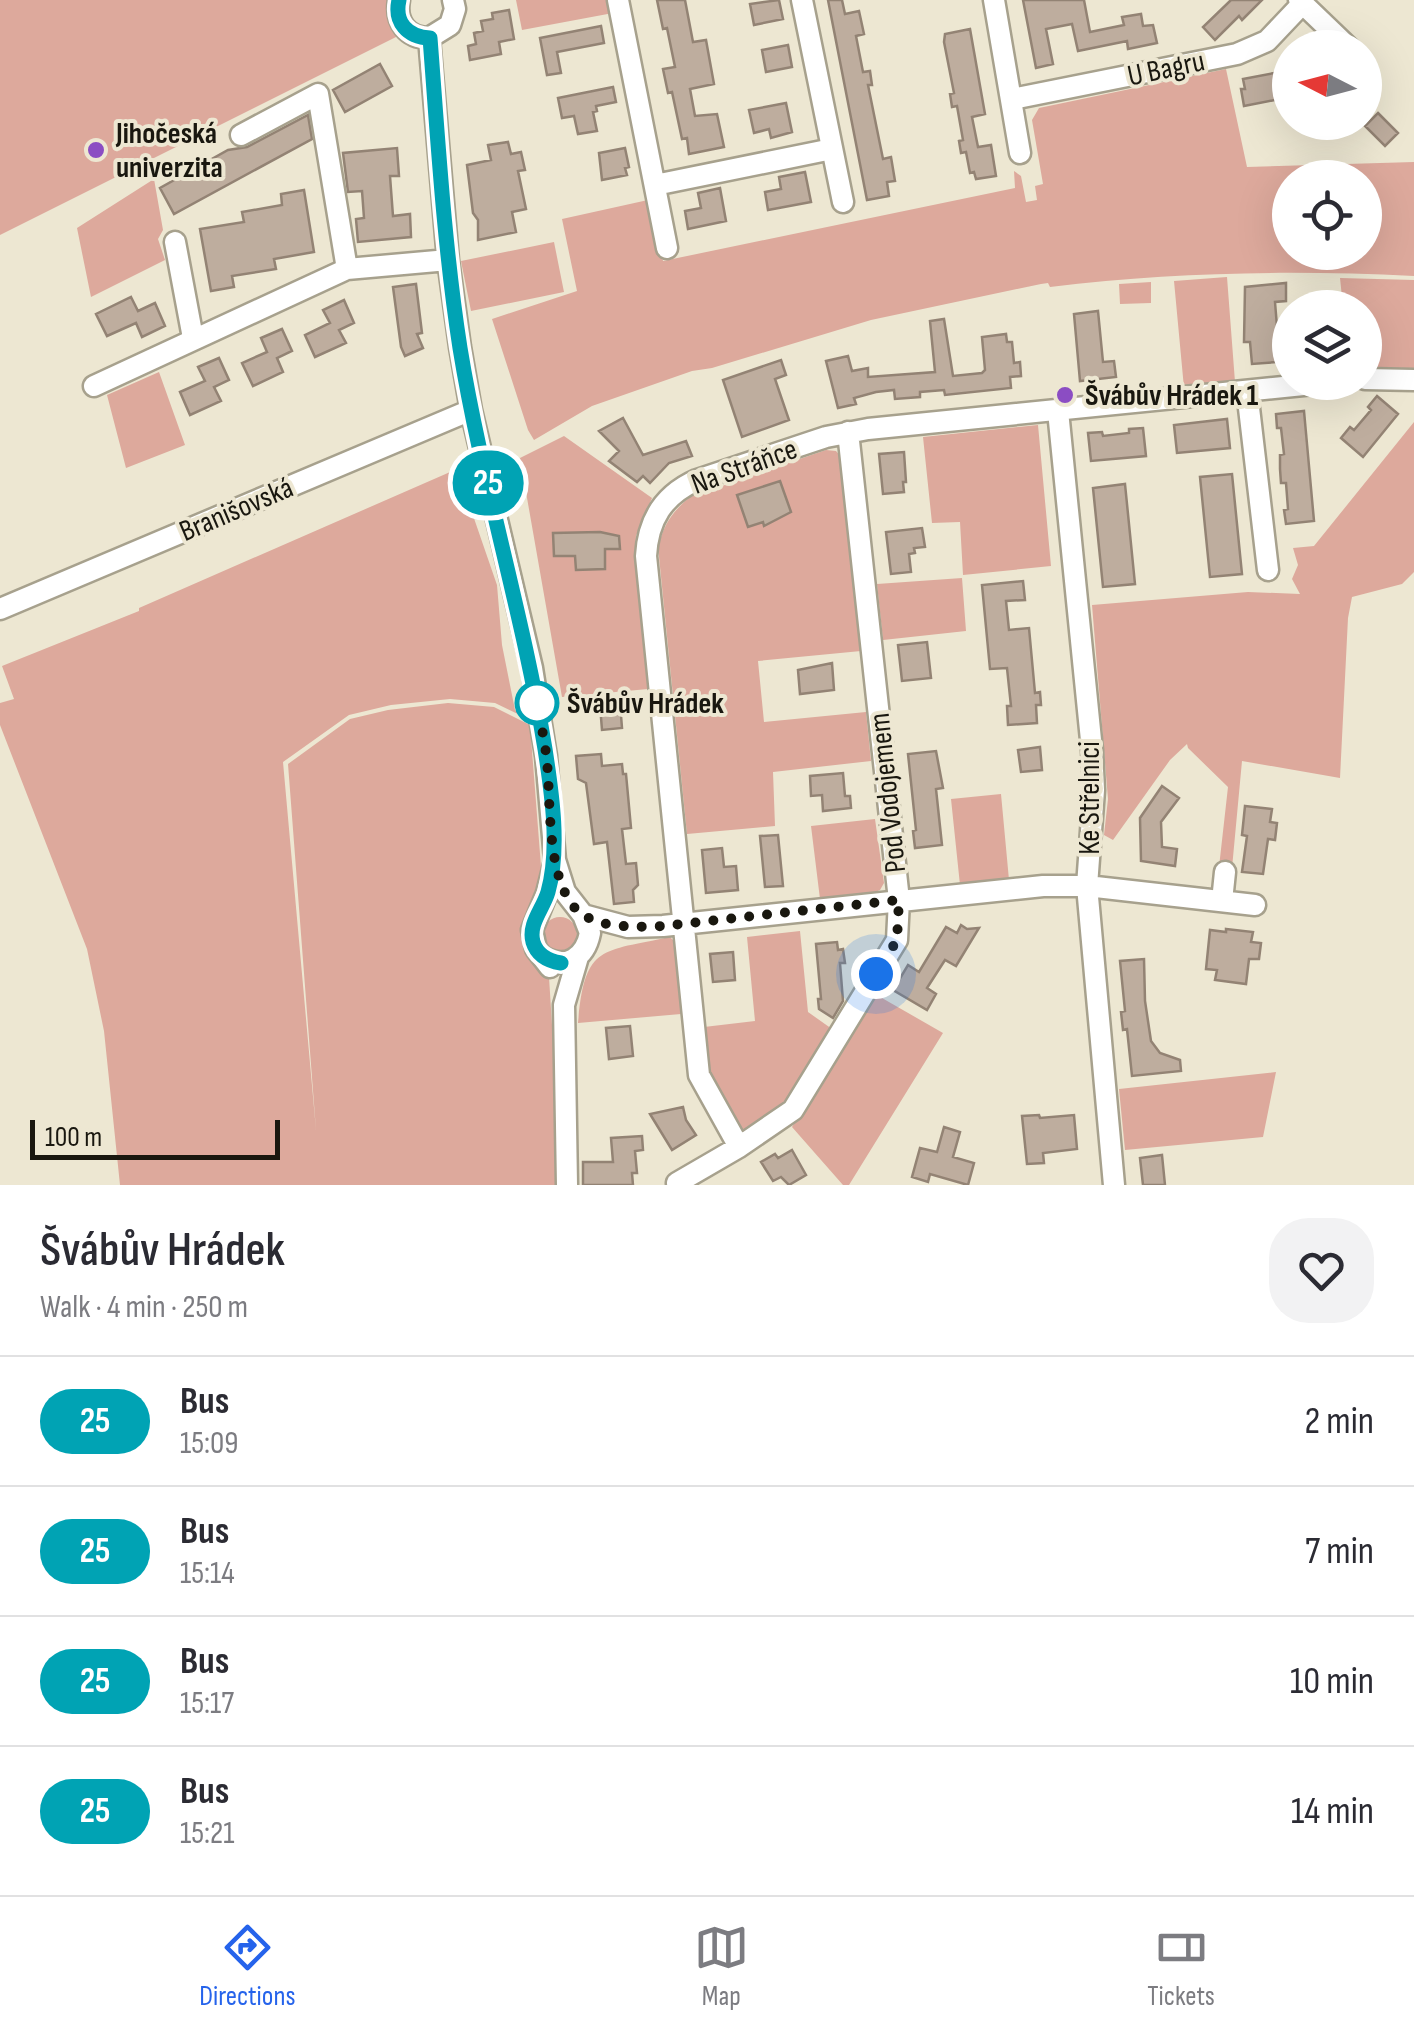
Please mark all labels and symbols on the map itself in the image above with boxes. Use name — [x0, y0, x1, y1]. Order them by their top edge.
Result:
north arrow — [1272, 30, 1382, 140]
street label: U Bagru — [1124, 43, 1208, 95]
place label: Jihočeská univerzita — [115, 116, 223, 186]
marker: Jihočeská univerzita — [85, 139, 107, 161]
place label: Švábův Hrádek 1 — [1085, 378, 1259, 414]
marker: Švábův Hrádek 1 — [1054, 384, 1076, 406]
street label: Na Stráňce — [686, 431, 802, 503]
line badge: 25 — [443, 450, 533, 516]
street label: Branišovská — [174, 470, 299, 550]
marker: Švábův Hrádek — [516, 682, 558, 724]
place label: Švábův Hrádek — [567, 686, 724, 722]
street label: Pod Vodojemem — [862, 711, 914, 875]
street label: Ke Střelnici — [1072, 741, 1108, 855]
your location — [851, 949, 901, 999]
scale bar — [30, 1115, 280, 1160]

